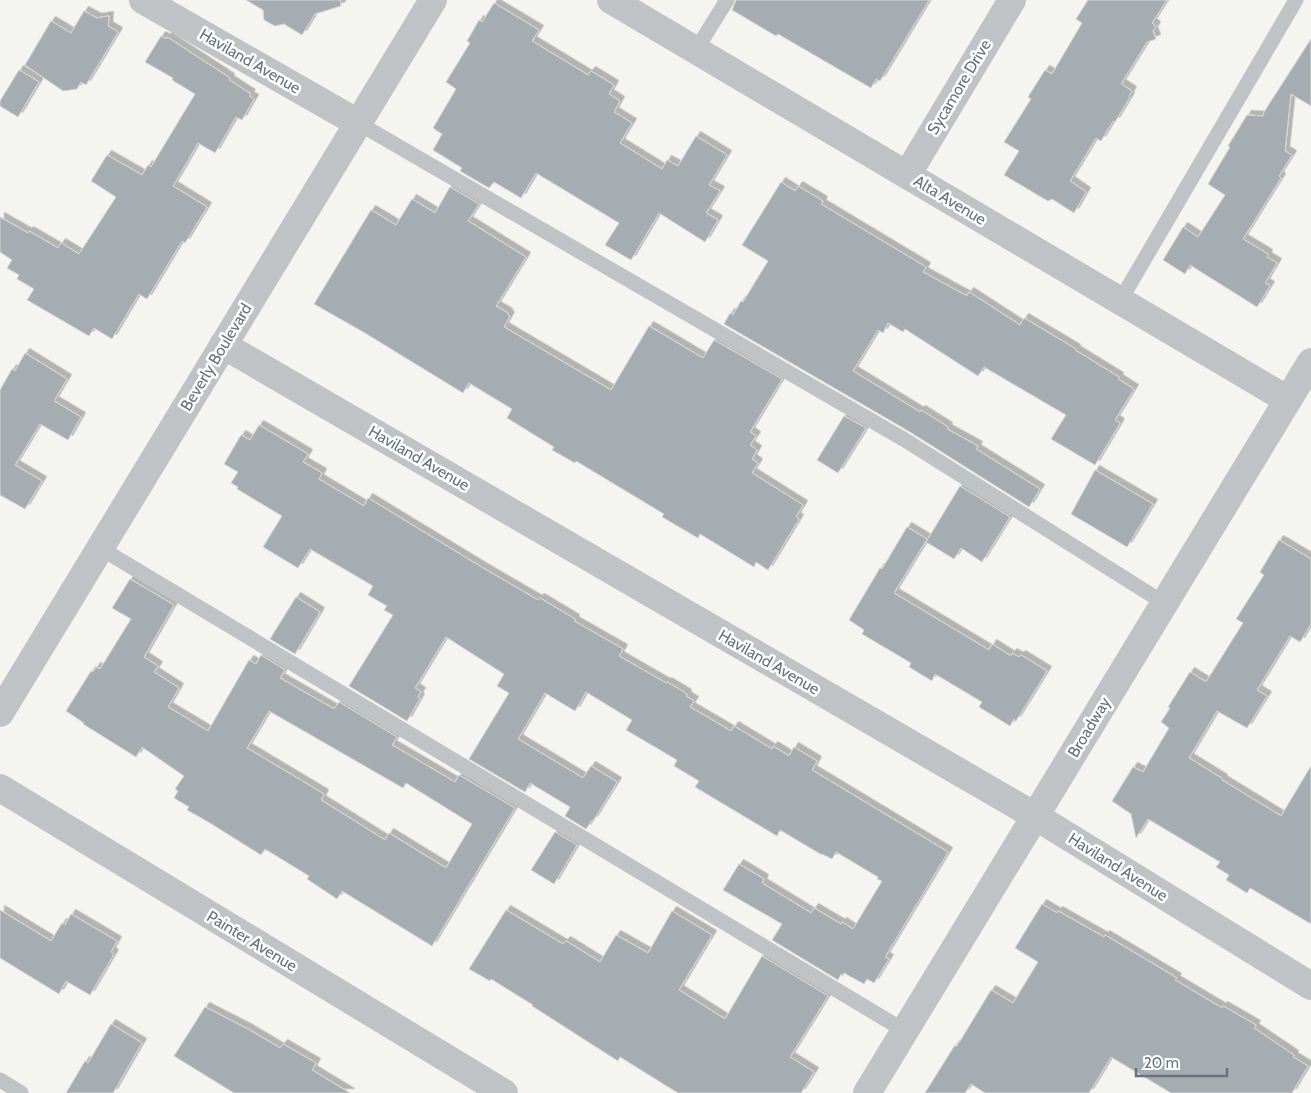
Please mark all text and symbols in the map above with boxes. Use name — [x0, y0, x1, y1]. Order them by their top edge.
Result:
street label: Haviland Avenue — [196, 24, 304, 98]
street label: Sycamore Drive — [923, 36, 995, 138]
street label: Alta Avenue — [910, 171, 990, 229]
street label: Beverly Boulevard — [177, 300, 255, 414]
street label: Haviland Avenue — [365, 421, 473, 495]
street label: Haviland Avenue — [715, 625, 823, 699]
street label: Broadway — [1064, 694, 1114, 760]
street label: Haviland Avenue — [1065, 829, 1171, 905]
street label: Painter Avenue — [204, 907, 300, 975]
scale bar — [1136, 1046, 1227, 1078]
text: 20 m — [1144, 1054, 1179, 1072]

